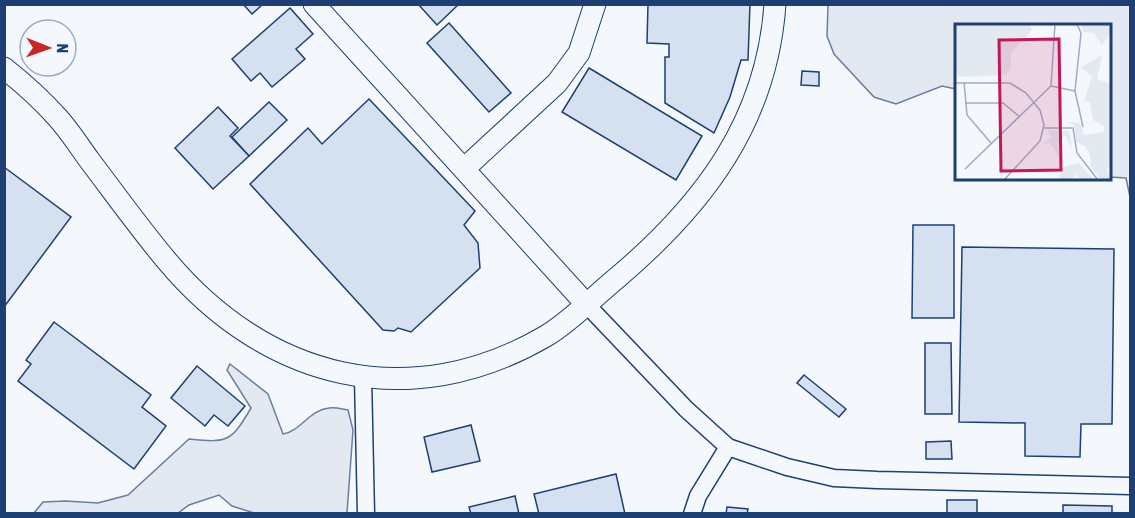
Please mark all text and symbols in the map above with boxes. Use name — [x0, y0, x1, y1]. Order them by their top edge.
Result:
north arrow — [18, 18, 78, 78]
inset map — [955, 24, 1111, 180]
text: N — [54, 43, 72, 53]

